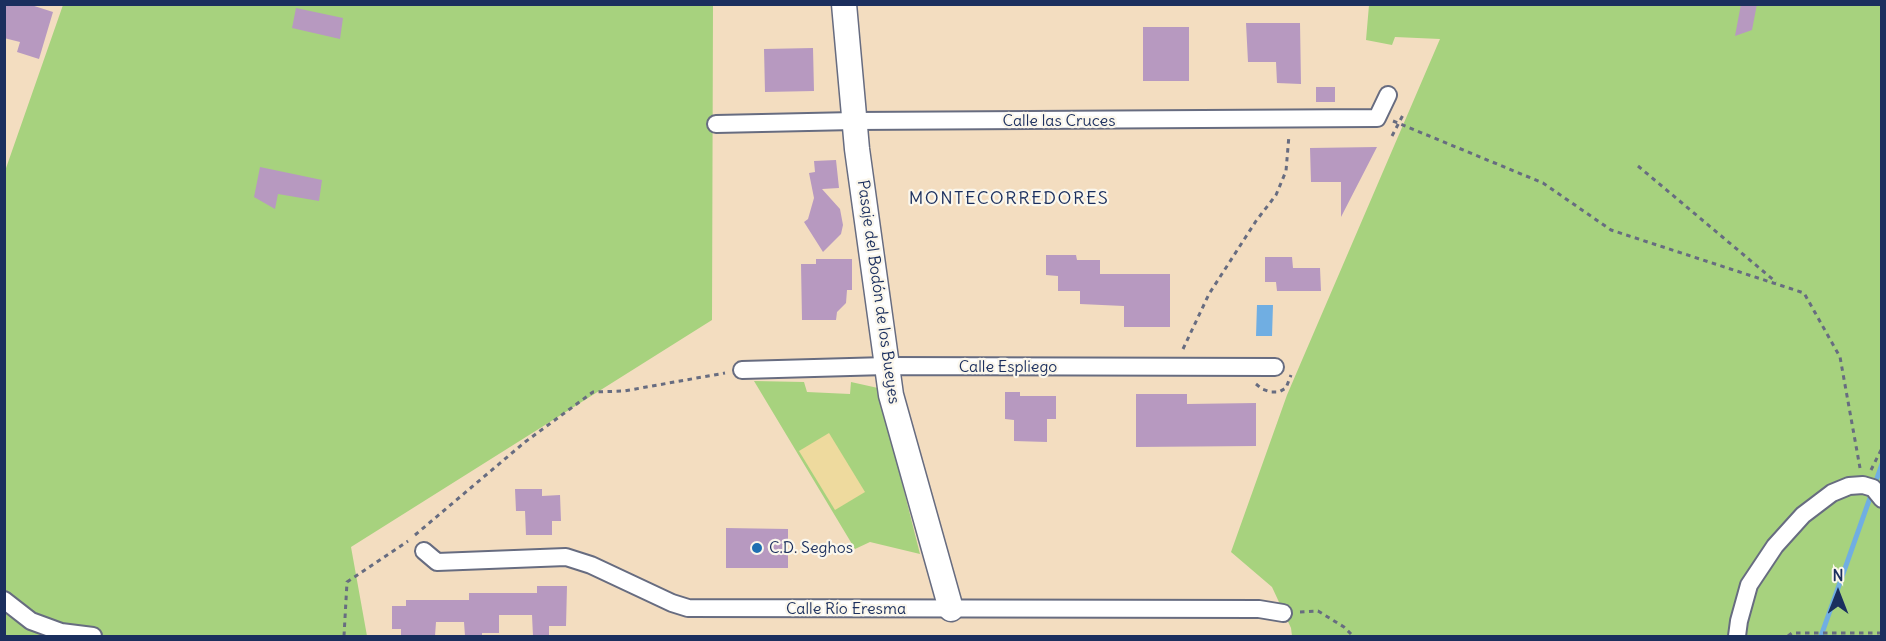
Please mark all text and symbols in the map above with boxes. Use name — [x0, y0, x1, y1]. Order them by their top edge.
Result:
street label: Calle las Cruces — [1003, 111, 1115, 131]
street label: Pasaje del Bodón de los Bueyes — [853, 179, 903, 405]
district label: MONTECORREDORES — [909, 188, 1109, 210]
street label: Calle Espliego — [959, 357, 1057, 377]
place label: C.D. Seghos — [769, 538, 853, 558]
marker: C.D. Seghos — [750, 541, 764, 555]
north arrow — [1808, 563, 1868, 623]
text: N — [1832, 565, 1844, 585]
street label: Calle Río Eresma — [786, 599, 906, 619]

